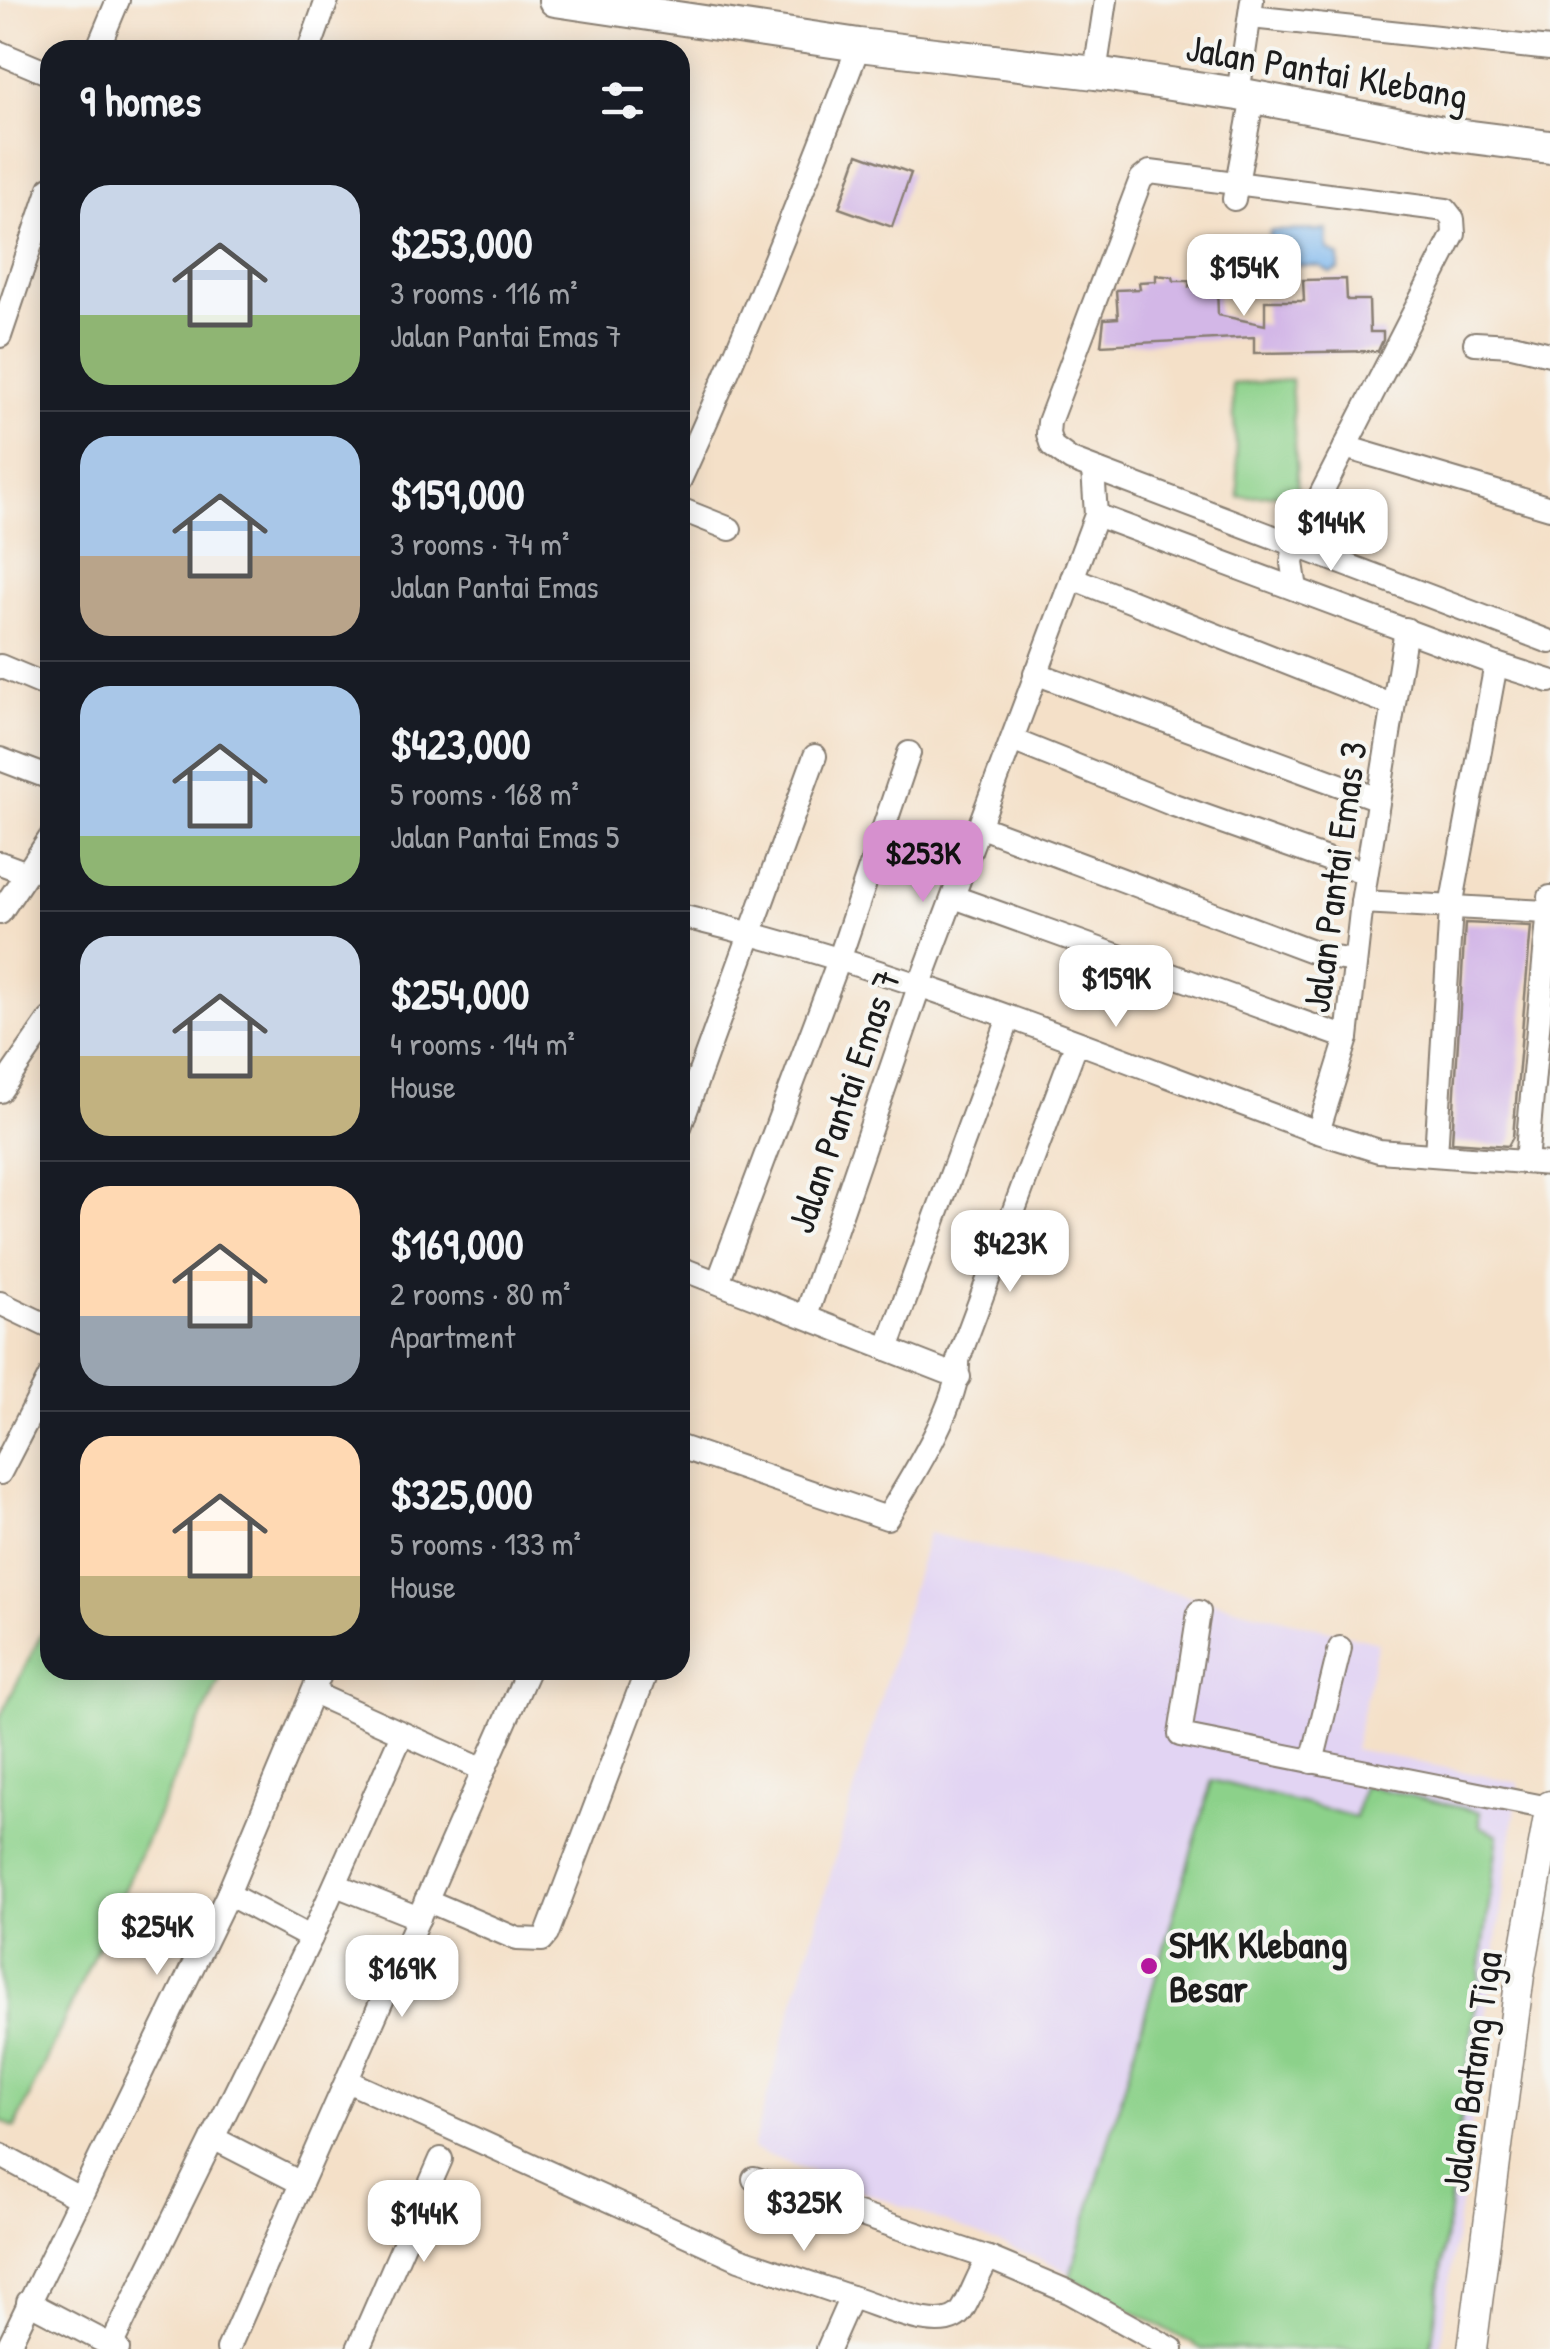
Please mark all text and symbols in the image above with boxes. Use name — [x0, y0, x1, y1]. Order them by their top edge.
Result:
street label: Jalan Pantai Klebang — [1182, 21, 1472, 121]
text: 9 homes — [80, 72, 201, 129]
icon: filters — [595, 73, 650, 128]
text: $253,000 — [390, 214, 532, 271]
icon: home — [160, 225, 280, 345]
pin: $154K — [1174, 234, 1314, 319]
text: $154K — [1209, 245, 1279, 288]
text: 3 rooms · 116 m² — [390, 271, 578, 314]
text: Jalan Pantai Emas 7 — [390, 314, 622, 357]
text: $159,000 — [390, 465, 525, 522]
icon: home — [160, 476, 280, 596]
pin: $144K — [1261, 489, 1401, 574]
text: $144K — [1297, 500, 1365, 543]
text: 3 rooms · 74 m² — [390, 522, 569, 565]
text: Jalan Pantai Emas — [390, 565, 599, 608]
text: $423,000 — [390, 715, 530, 772]
icon: home — [160, 726, 280, 846]
street label: Jalan Pantai Emas 3 — [1289, 738, 1379, 1016]
text: 5 rooms · 168 m² — [390, 772, 579, 815]
text: Jalan Pantai Emas 5 — [390, 815, 619, 858]
pin: $253K — [853, 820, 993, 905]
text: $253K — [885, 831, 961, 874]
pin: $159K — [1046, 945, 1186, 1030]
text: $159K — [1081, 956, 1151, 999]
street label: Jalan Pantai Emas 7 — [774, 962, 912, 1240]
text: $254,000 — [390, 965, 529, 1022]
icon: home — [160, 976, 280, 1096]
text: 4 rooms · 144 m² — [390, 1022, 575, 1065]
text: House — [390, 1065, 456, 1108]
pin: $423K — [940, 1210, 1080, 1295]
text: $169,000 — [390, 1215, 524, 1272]
text: $423K — [973, 1221, 1047, 1264]
icon: home — [160, 1226, 280, 1346]
text: 2 rooms · 80 m² — [390, 1272, 570, 1315]
text: Apartment — [390, 1315, 515, 1358]
text: $325,000 — [390, 1465, 532, 1522]
icon: home — [160, 1476, 280, 1596]
text: 5 rooms · 133 m² — [390, 1522, 581, 1565]
text: House — [390, 1565, 456, 1608]
pin: $254K — [87, 1893, 227, 1978]
text: $254K — [120, 1904, 194, 1947]
place label: SMK Klebang Besar — [1169, 1918, 1348, 2014]
pin: $169K — [332, 1935, 472, 2020]
text: $169K — [367, 1946, 437, 1989]
street label: Jalan Batang Tiga — [1428, 1948, 1514, 2196]
marker: SMK Klebang Besar — [1138, 1955, 1160, 1977]
pin: $325K — [734, 2169, 874, 2254]
pin: $144K — [354, 2180, 494, 2265]
text: $325K — [766, 2180, 842, 2223]
text: $144K — [390, 2191, 458, 2234]

